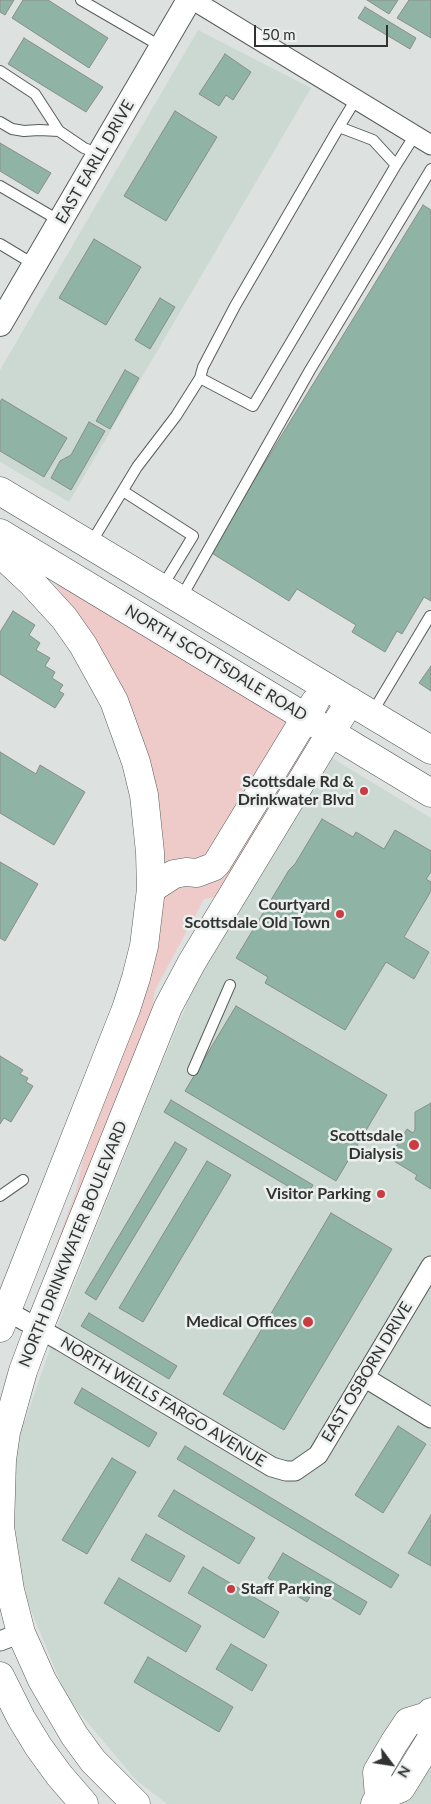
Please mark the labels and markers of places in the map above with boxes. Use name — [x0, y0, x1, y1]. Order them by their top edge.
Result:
place label: Scottsdale Rd & Drinkwater Blvd — [238, 772, 354, 810]
marker: Scottsdale Rd & Drinkwater Blvd — [358, 785, 370, 797]
place label: Courtyard Scottsdale Old Town — [184, 895, 330, 933]
marker: Courtyard Scottsdale Old Town — [334, 908, 346, 920]
place label: Scottsdale Dialysis — [330, 1126, 403, 1164]
marker: Scottsdale Dialysis — [407, 1138, 421, 1152]
place label: Visitor Parking — [266, 1184, 371, 1204]
marker: Visitor Parking — [375, 1188, 387, 1200]
place label: Medical Offices — [186, 1312, 297, 1332]
marker: Medical Offices — [301, 1315, 315, 1329]
place label: Staff Parking — [241, 1579, 332, 1599]
marker: Staff Parking — [225, 1583, 237, 1595]

